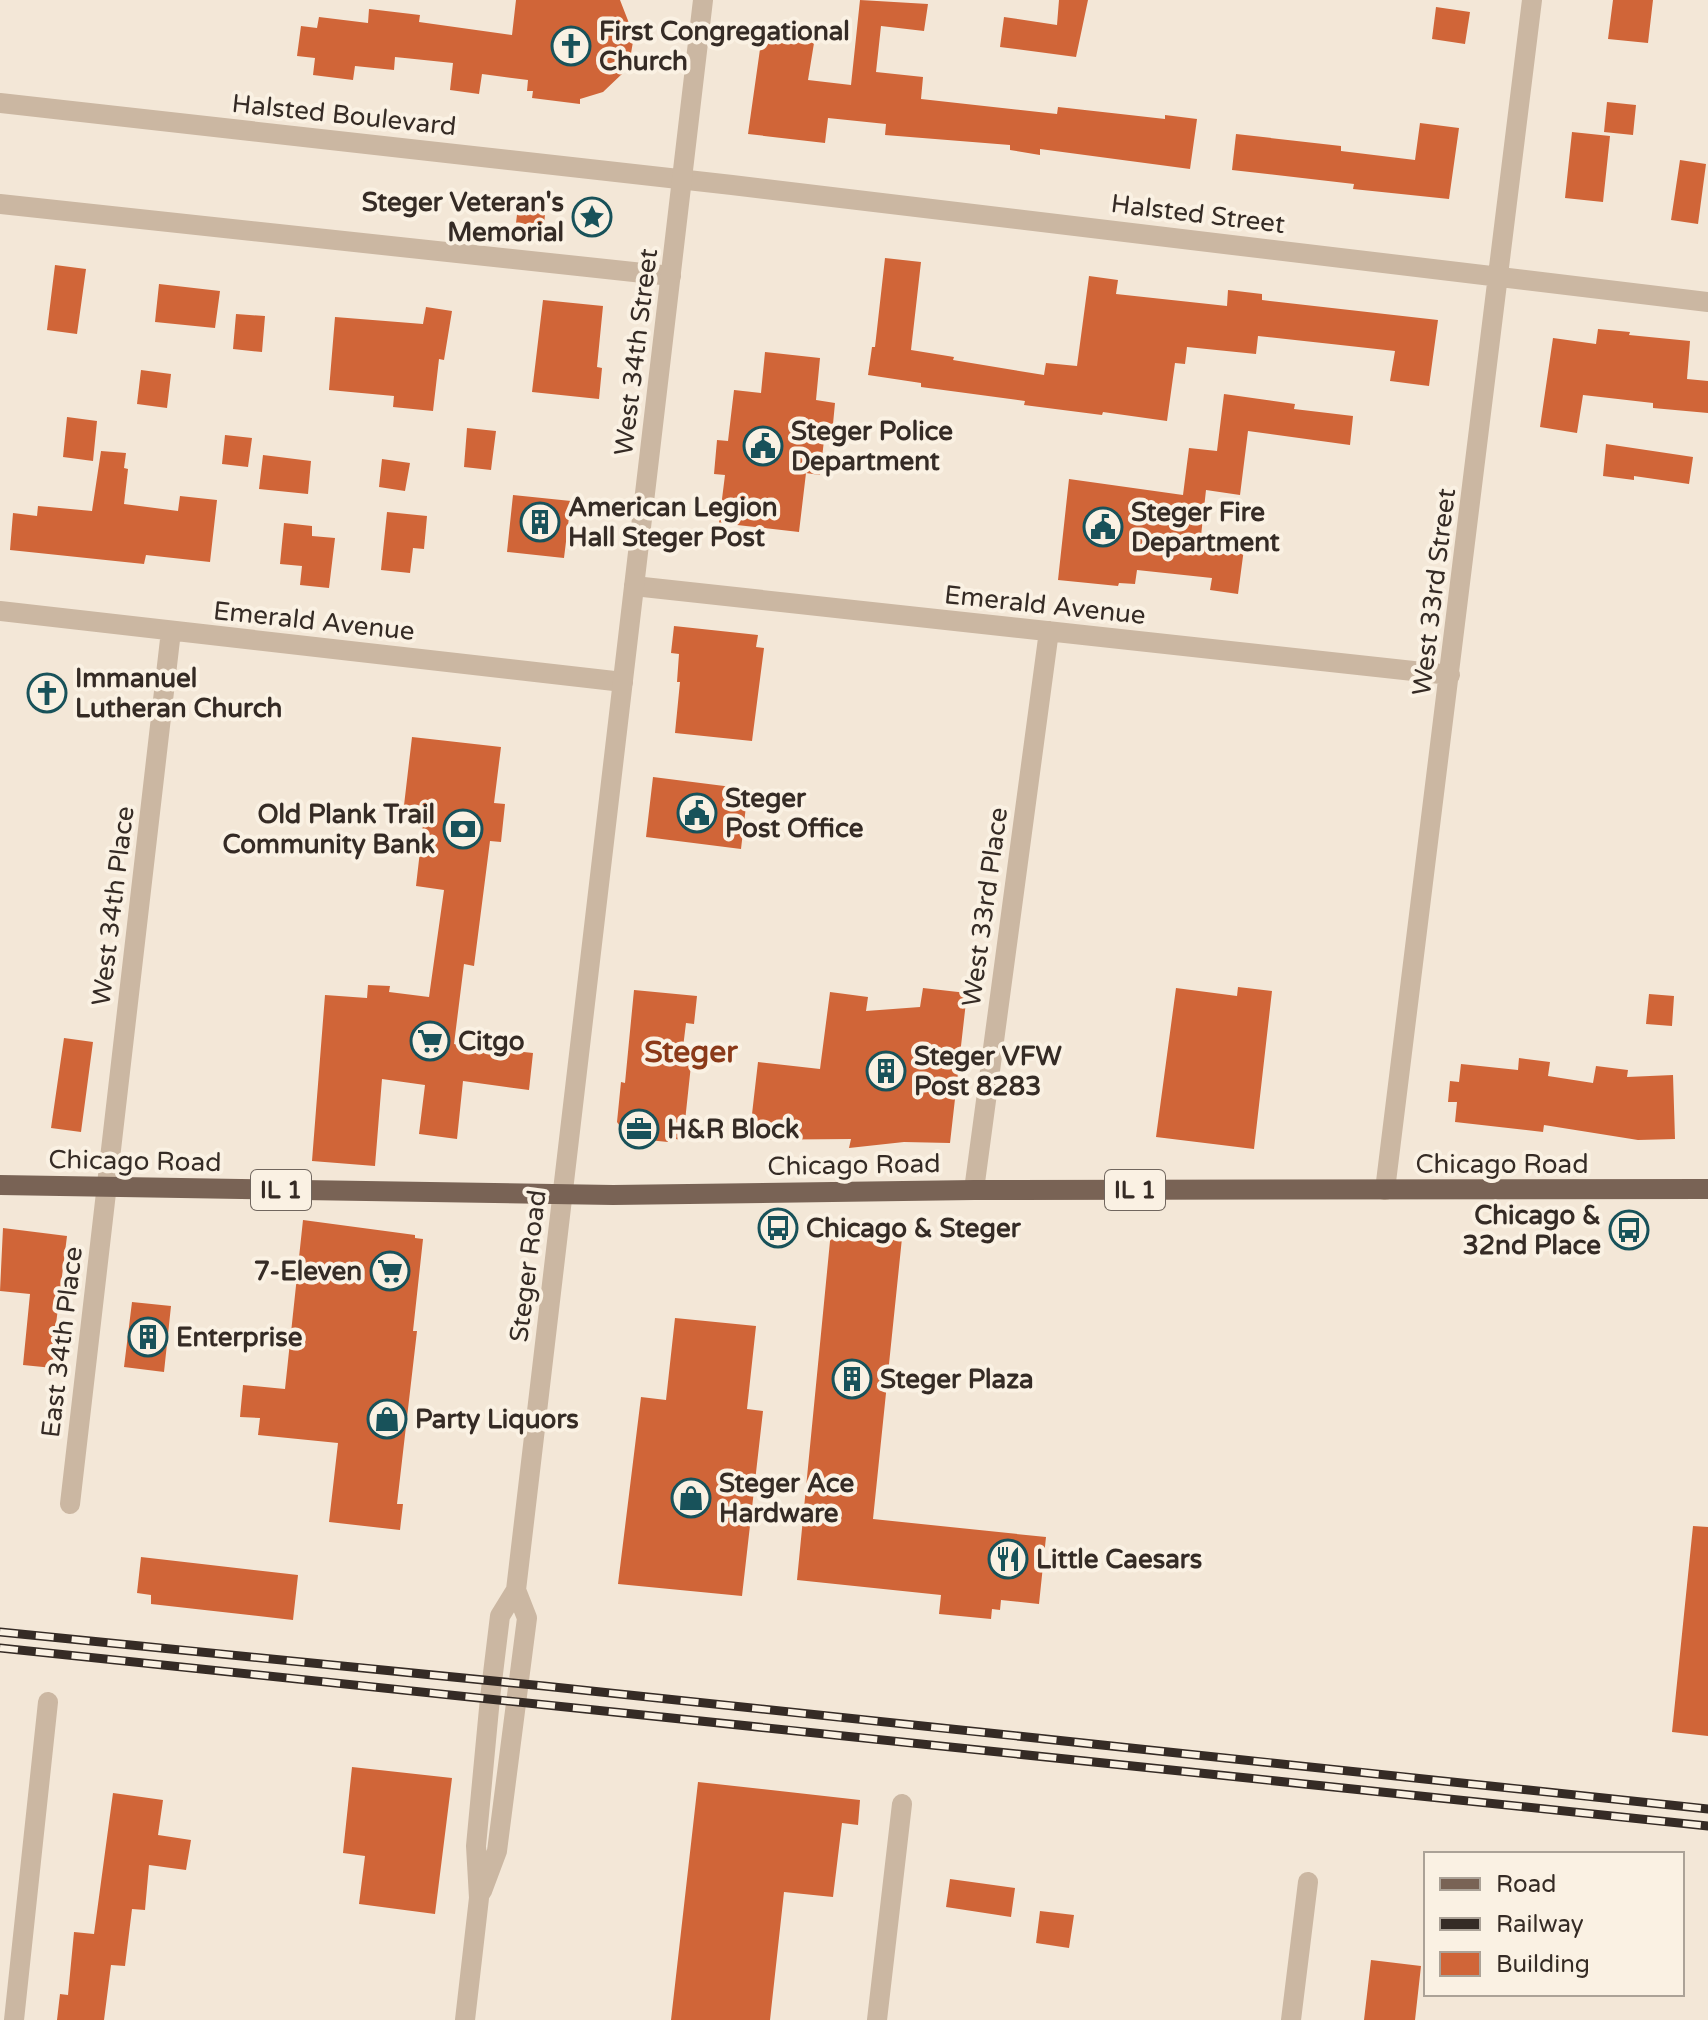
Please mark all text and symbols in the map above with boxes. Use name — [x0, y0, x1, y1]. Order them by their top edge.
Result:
place label: First Congregational Church — [599, 16, 850, 77]
church icon: First Congregational Church — [550, 25, 592, 67]
street label: Halsted Boulevard — [230, 88, 458, 142]
place label: Steger Veteran's Memorial — [362, 187, 564, 248]
street label: Halsted Street — [1109, 188, 1287, 240]
place icon: Steger Veteran's Memorial — [571, 196, 613, 238]
street label: West 34th Street — [608, 247, 664, 457]
place label: Steger Police Department — [791, 416, 953, 477]
public building icon: Steger Police Department — [742, 425, 784, 467]
street label: West 33rd Street — [1406, 487, 1462, 697]
place label: American Legion Hall Steger Post — [568, 492, 778, 553]
place label: Steger Fire Department — [1131, 497, 1280, 558]
building icon: American Legion Hall Steger Post — [519, 501, 561, 543]
public building icon: Steger Fire Department — [1082, 506, 1124, 548]
street label: Emerald Avenue — [943, 579, 1147, 631]
street label: Emerald Avenue — [212, 595, 416, 647]
place label: Immanuel Lutheran Church — [75, 663, 282, 724]
church icon: Immanuel Lutheran Church — [26, 672, 68, 714]
place label: Steger Post Office — [725, 783, 864, 844]
public building icon: Steger Post Office — [676, 792, 718, 834]
place label: Old Plank Trail Community Bank — [223, 799, 435, 860]
street label: West 34th Place — [85, 804, 141, 1008]
street label: West 33rd Place — [956, 805, 1014, 1009]
bank icon: Old Plank Trail Community Bank — [442, 808, 484, 850]
supermarket icon: Citgo — [409, 1020, 451, 1062]
place label: Citgo — [458, 1026, 525, 1057]
district label: Steger — [644, 1034, 738, 1071]
place label: Steger VFW Post 8283 — [914, 1041, 1063, 1102]
building icon: Steger VFW Post 8283 — [865, 1050, 907, 1092]
office icon: H&R Block — [618, 1108, 660, 1150]
place label: H&R Block — [667, 1114, 799, 1145]
street label: Chicago Road — [48, 1144, 222, 1178]
street label: Chicago Road — [767, 1148, 941, 1182]
street label: Chicago Road — [1415, 1149, 1589, 1180]
road number: IL 1 — [251, 1170, 311, 1210]
road number: IL 1 — [1105, 1170, 1165, 1210]
street label: Steger Road — [503, 1188, 553, 1344]
place label: Chicago & 32nd Place — [1462, 1200, 1601, 1261]
bus stop icon: Chicago & Steger — [757, 1207, 799, 1249]
bus stop icon: Chicago & 32nd Place — [1608, 1209, 1650, 1251]
place label: Chicago & Steger — [806, 1213, 1022, 1244]
street label: East 34th Place — [35, 1245, 89, 1439]
supermarket icon: 7-Eleven — [369, 1250, 411, 1292]
place label: 7-Eleven — [254, 1256, 362, 1287]
building icon: Enterprise — [127, 1316, 169, 1358]
place label: Enterprise — [176, 1322, 303, 1353]
building icon: Steger Plaza — [831, 1358, 873, 1400]
place label: Steger Plaza — [880, 1364, 1034, 1395]
shop icon: Party Liquors — [366, 1398, 408, 1440]
place label: Party Liquors — [415, 1404, 579, 1435]
place label: Steger Ace Hardware — [719, 1468, 855, 1529]
shop icon: Steger Ace Hardware — [670, 1477, 712, 1519]
restaurant icon: Little Caesars — [987, 1538, 1029, 1580]
place label: Little Caesars — [1036, 1544, 1202, 1575]
legend — [1424, 1852, 1684, 1996]
text: Road — [1496, 1870, 1556, 1899]
text: Railway — [1496, 1910, 1584, 1939]
text: Building — [1496, 1950, 1590, 1979]

